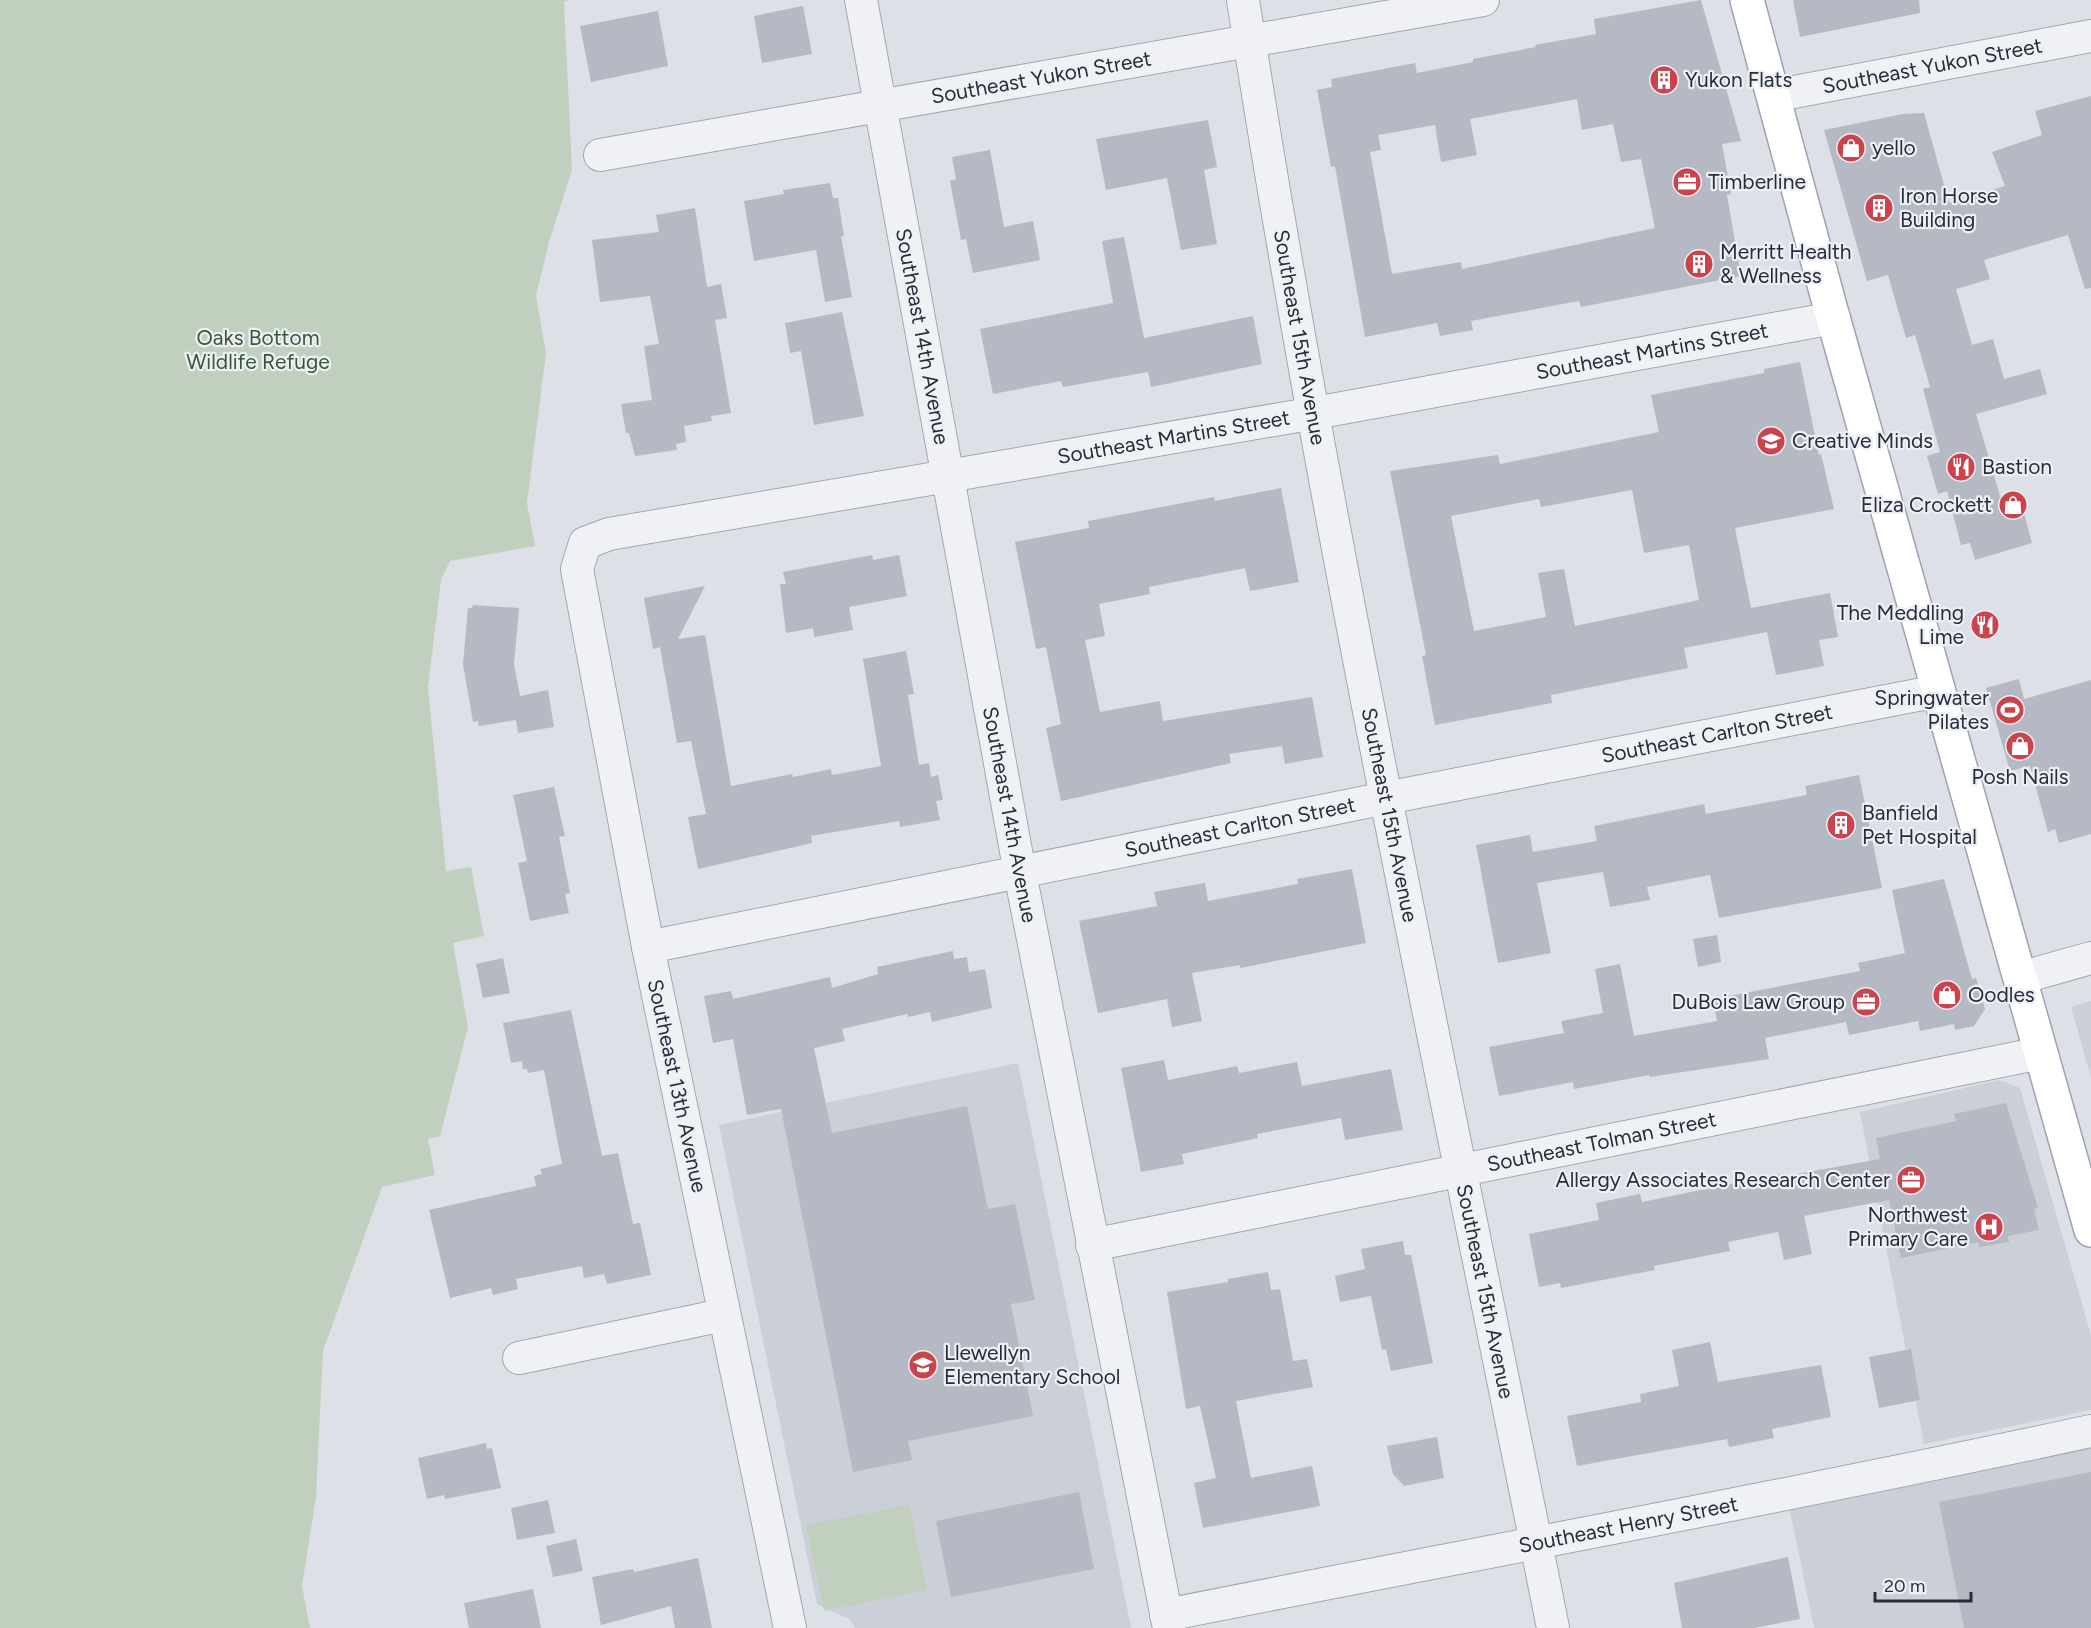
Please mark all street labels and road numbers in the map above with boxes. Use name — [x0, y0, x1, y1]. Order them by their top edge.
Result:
street label: Southeast Yukon Street — [1820, 32, 2044, 98]
street label: Southeast Yukon Street — [929, 45, 1153, 109]
street label: Southeast 14th Avenue — [891, 226, 955, 446]
street label: Southeast 15th Avenue — [1269, 228, 1331, 447]
street label: Southeast Martins Street — [1534, 317, 1770, 384]
street label: Southeast Martins Street — [1055, 405, 1292, 469]
street label: Southeast Carlton Street — [1599, 699, 1835, 768]
street label: Southeast 14th Avenue — [978, 704, 1042, 925]
street label: Southeast 15th Avenue — [1357, 705, 1423, 924]
street label: Southeast Carlton Street — [1122, 791, 1358, 862]
street label: Southeast 13th Avenue — [643, 977, 712, 1195]
street label: Southeast Tolman Street — [1485, 1106, 1718, 1177]
street label: Southeast 15th Avenue — [1452, 1182, 1520, 1401]
street label: Southeast Henry Street — [1516, 1491, 1740, 1558]

